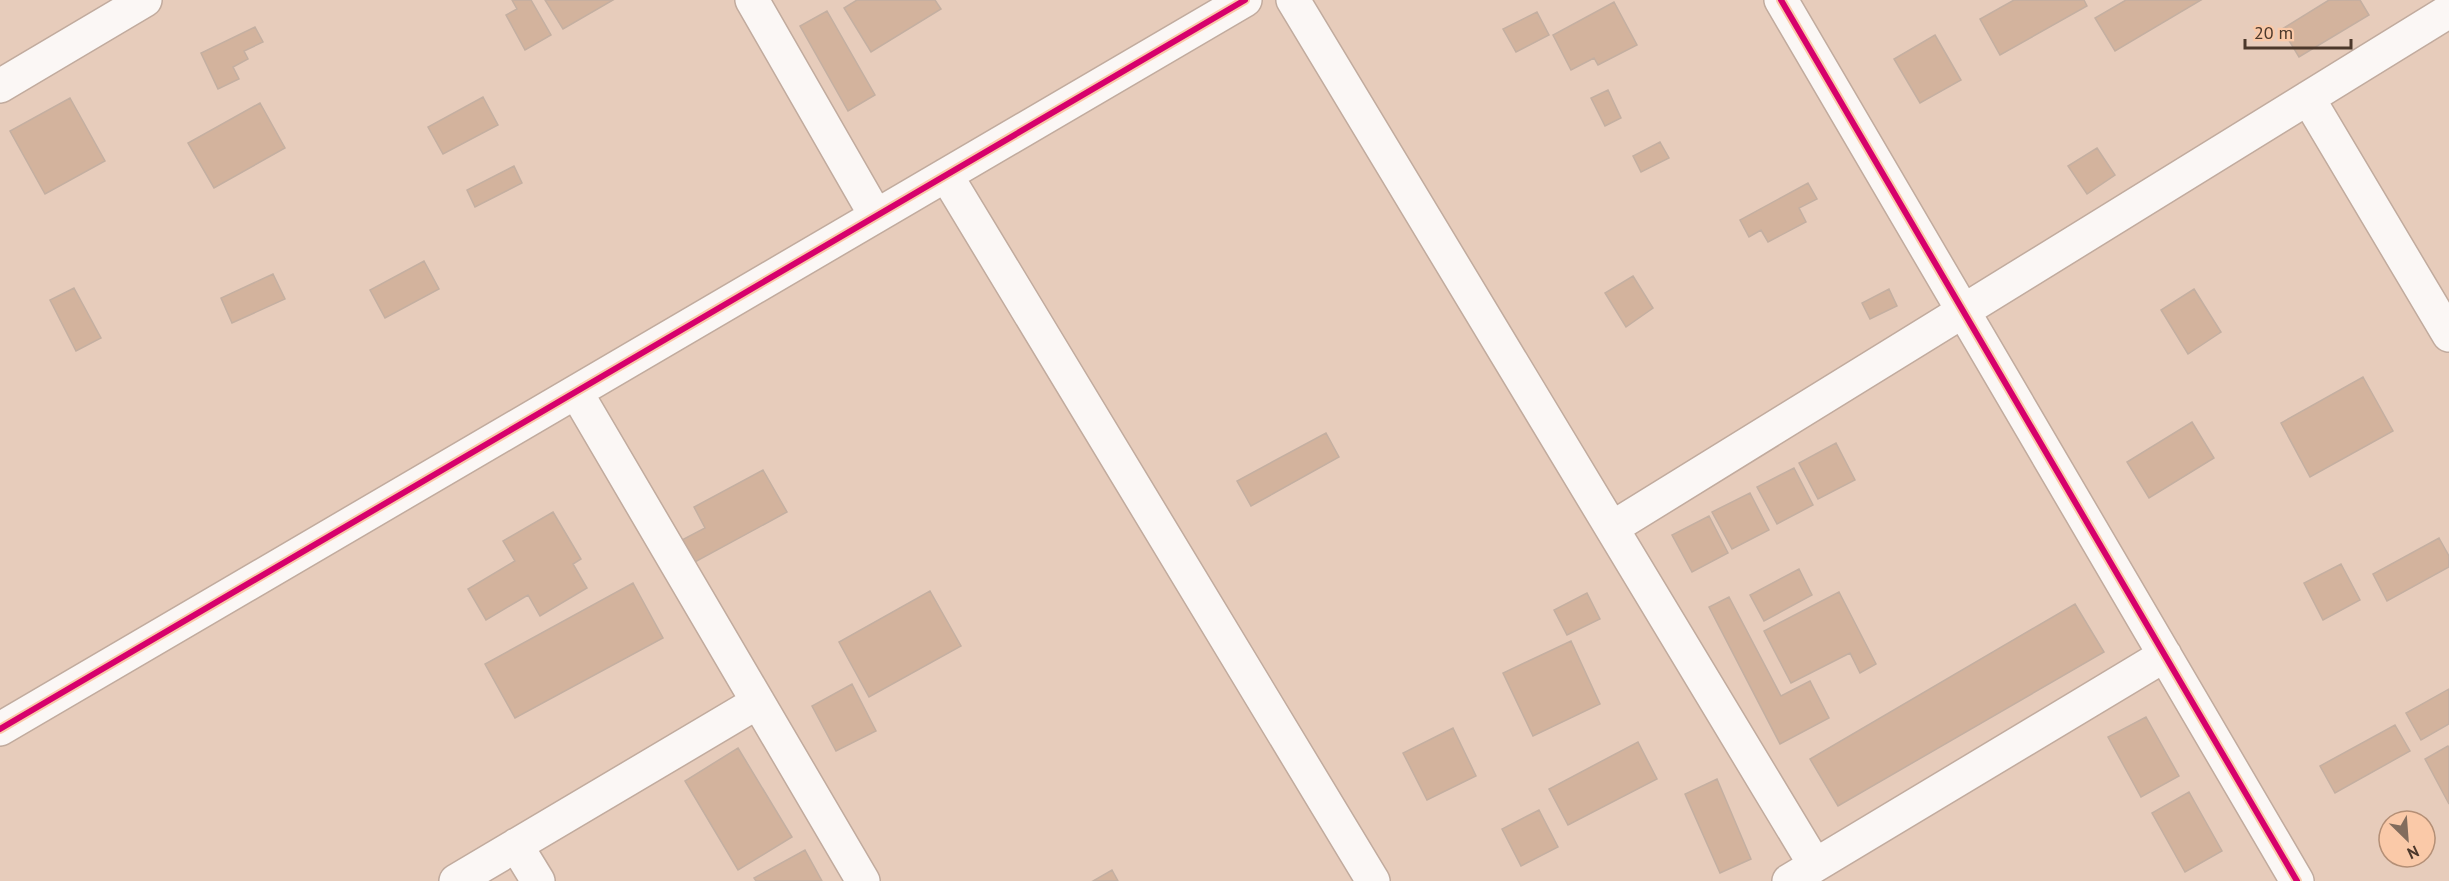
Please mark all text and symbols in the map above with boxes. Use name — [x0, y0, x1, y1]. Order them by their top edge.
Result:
scale bar — [2245, 12, 2352, 50]
text: 20 m — [2254, 21, 2293, 44]
north arrow — [2377, 809, 2437, 869]
text: N — [2404, 841, 2422, 864]

